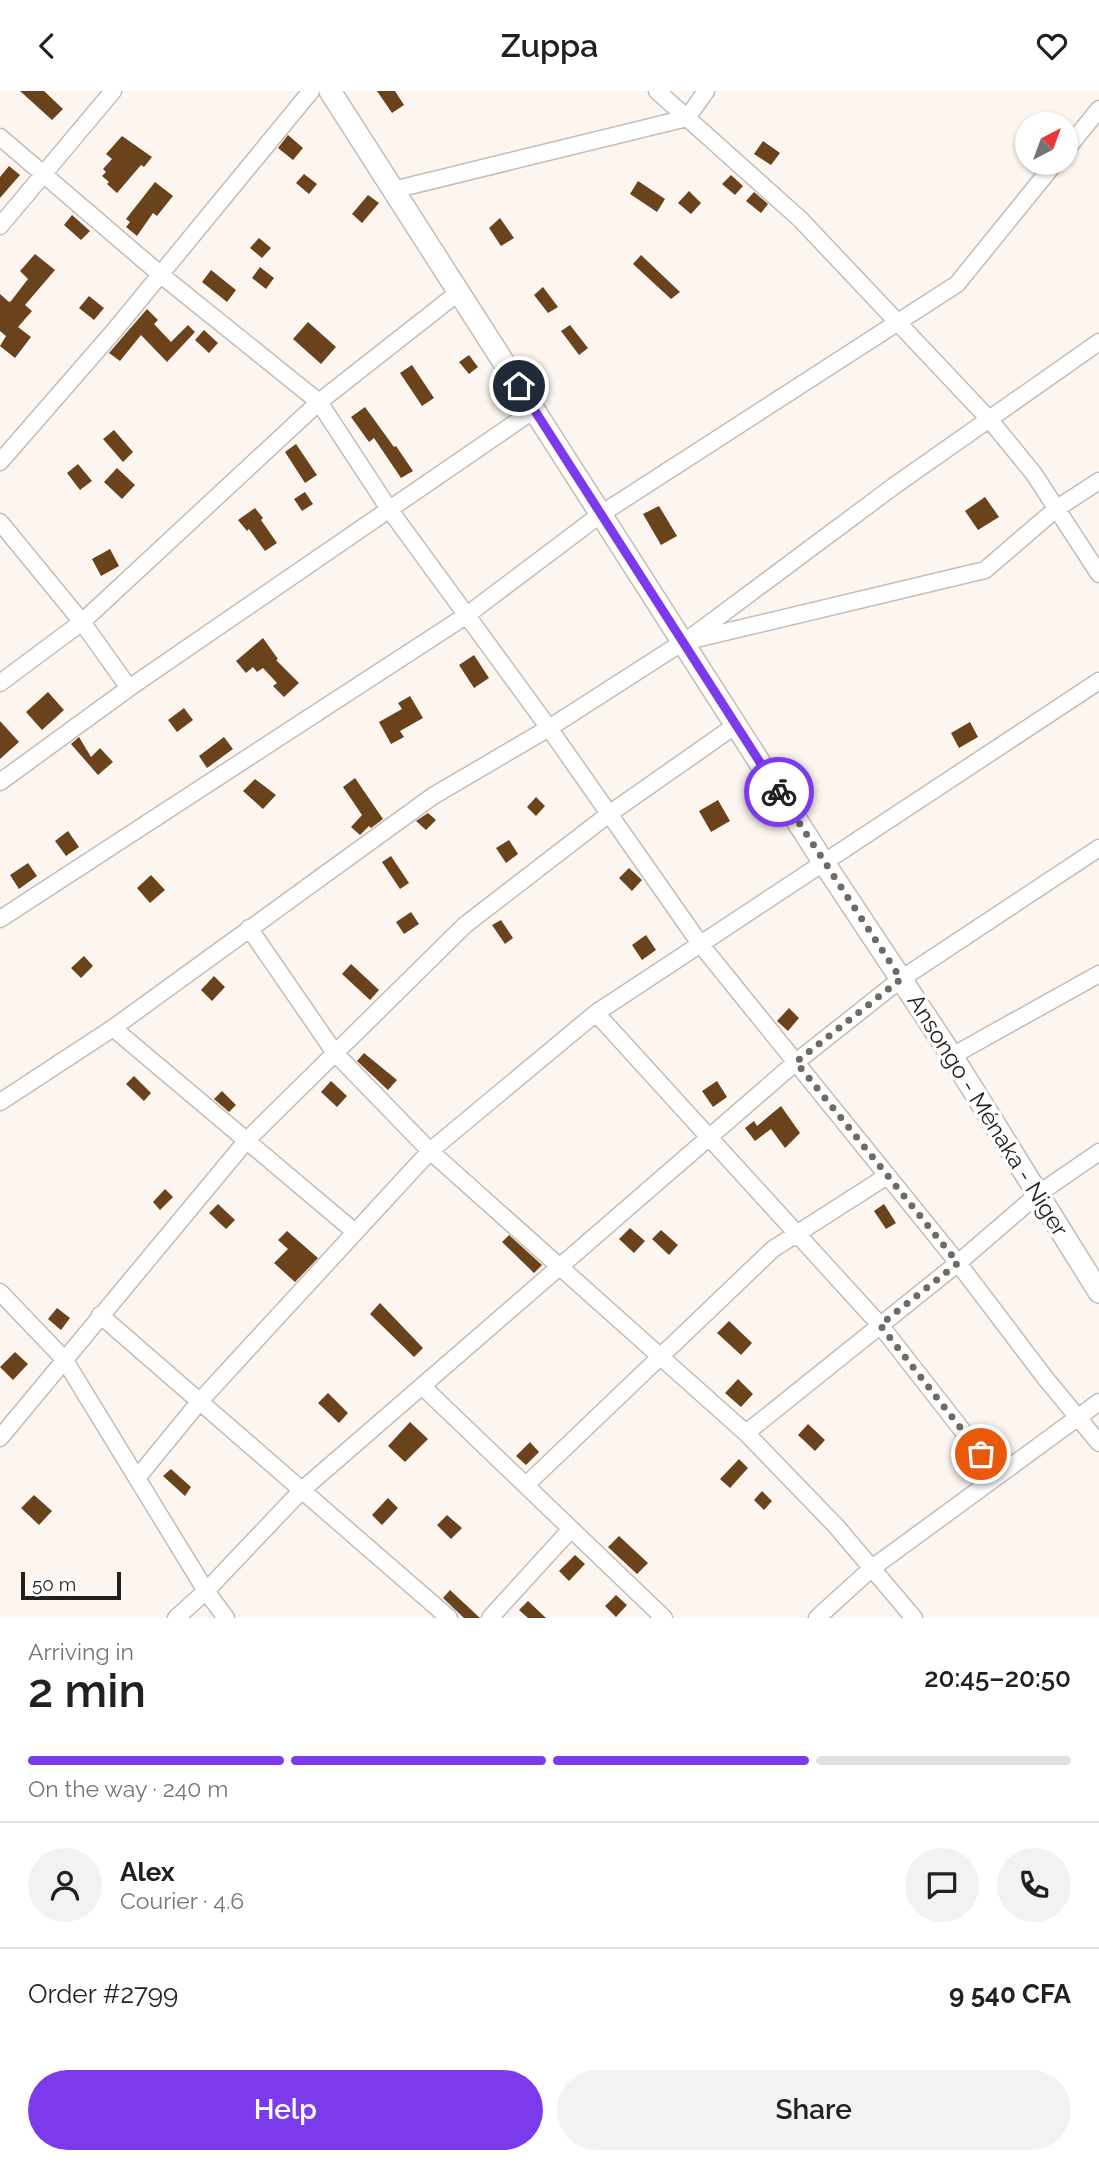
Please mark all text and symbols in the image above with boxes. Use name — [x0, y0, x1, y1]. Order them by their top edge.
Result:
icon: back — [28, 27, 66, 65]
text: Zuppa — [501, 27, 598, 64]
icon: heart — [1033, 27, 1071, 65]
north arrow — [1015, 112, 1078, 175]
map controls — [1015, 112, 1078, 175]
pin — [489, 356, 549, 416]
icon: home — [500, 367, 538, 405]
courier — [744, 757, 814, 827]
icon: bike — [760, 773, 798, 811]
street label: Ansongo - Ménaka - Niger — [903, 989, 1074, 1241]
pin — [951, 1424, 1011, 1484]
icon: bag — [962, 1435, 1000, 1473]
scale bar — [21, 1569, 121, 1601]
text: 50 m — [32, 1573, 76, 1595]
text: Arriving in — [28, 1638, 134, 1665]
text: 20:45–20:50 — [924, 1663, 1071, 1693]
text: 2 min — [28, 1664, 146, 1718]
text: On the way · 240 m — [28, 1775, 228, 1802]
button: person — [28, 1848, 102, 1922]
button: chat — [905, 1848, 979, 1922]
button: phone — [997, 1848, 1071, 1922]
text: Alex — [120, 1857, 175, 1887]
text: Courier · 4.6 — [120, 1887, 244, 1914]
text: Order #2799 — [28, 1979, 178, 2009]
text: 9 540 CFA — [949, 1979, 1071, 2009]
button: Help — [28, 2070, 543, 2150]
button: Share — [557, 2070, 1071, 2150]

